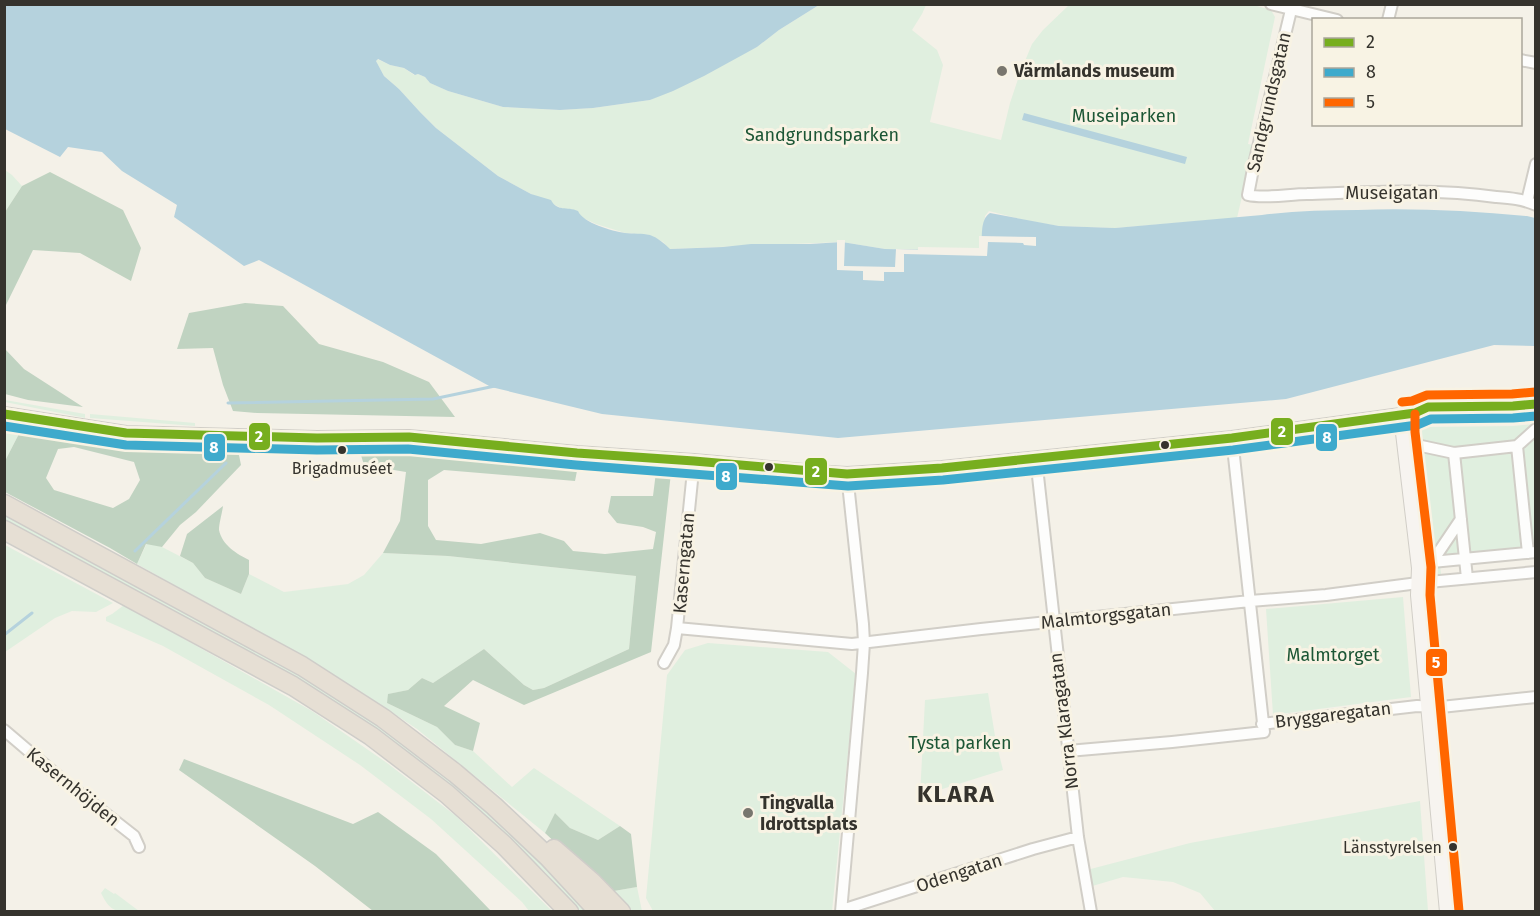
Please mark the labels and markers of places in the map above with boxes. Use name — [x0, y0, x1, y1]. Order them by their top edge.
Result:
place label: Värmlands museum — [1013, 60, 1175, 82]
marker: Värmlands museum — [995, 64, 1009, 78]
unlabelled marker — [1159, 439, 1171, 451]
marker: Brigadmuséet — [336, 444, 348, 456]
place label: Brigadmuséet — [292, 459, 392, 478]
unlabelled marker — [763, 461, 775, 473]
place label: Tingvalla Idrottsplats — [760, 792, 858, 835]
marker: Tingvalla Idrottsplats — [741, 806, 755, 820]
place label: Länsstyrelsen — [1343, 838, 1442, 857]
marker: Länsstyrelsen — [1447, 841, 1459, 853]

